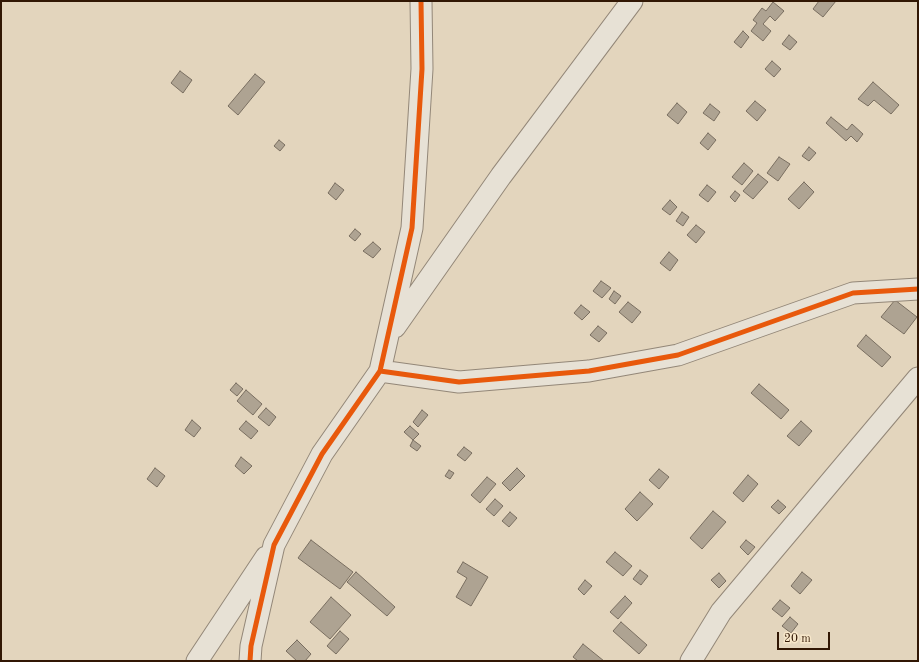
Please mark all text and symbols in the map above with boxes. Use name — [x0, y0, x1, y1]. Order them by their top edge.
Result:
scale bar — [779, 624, 832, 650]
text: 20 m — [784, 633, 811, 645]

